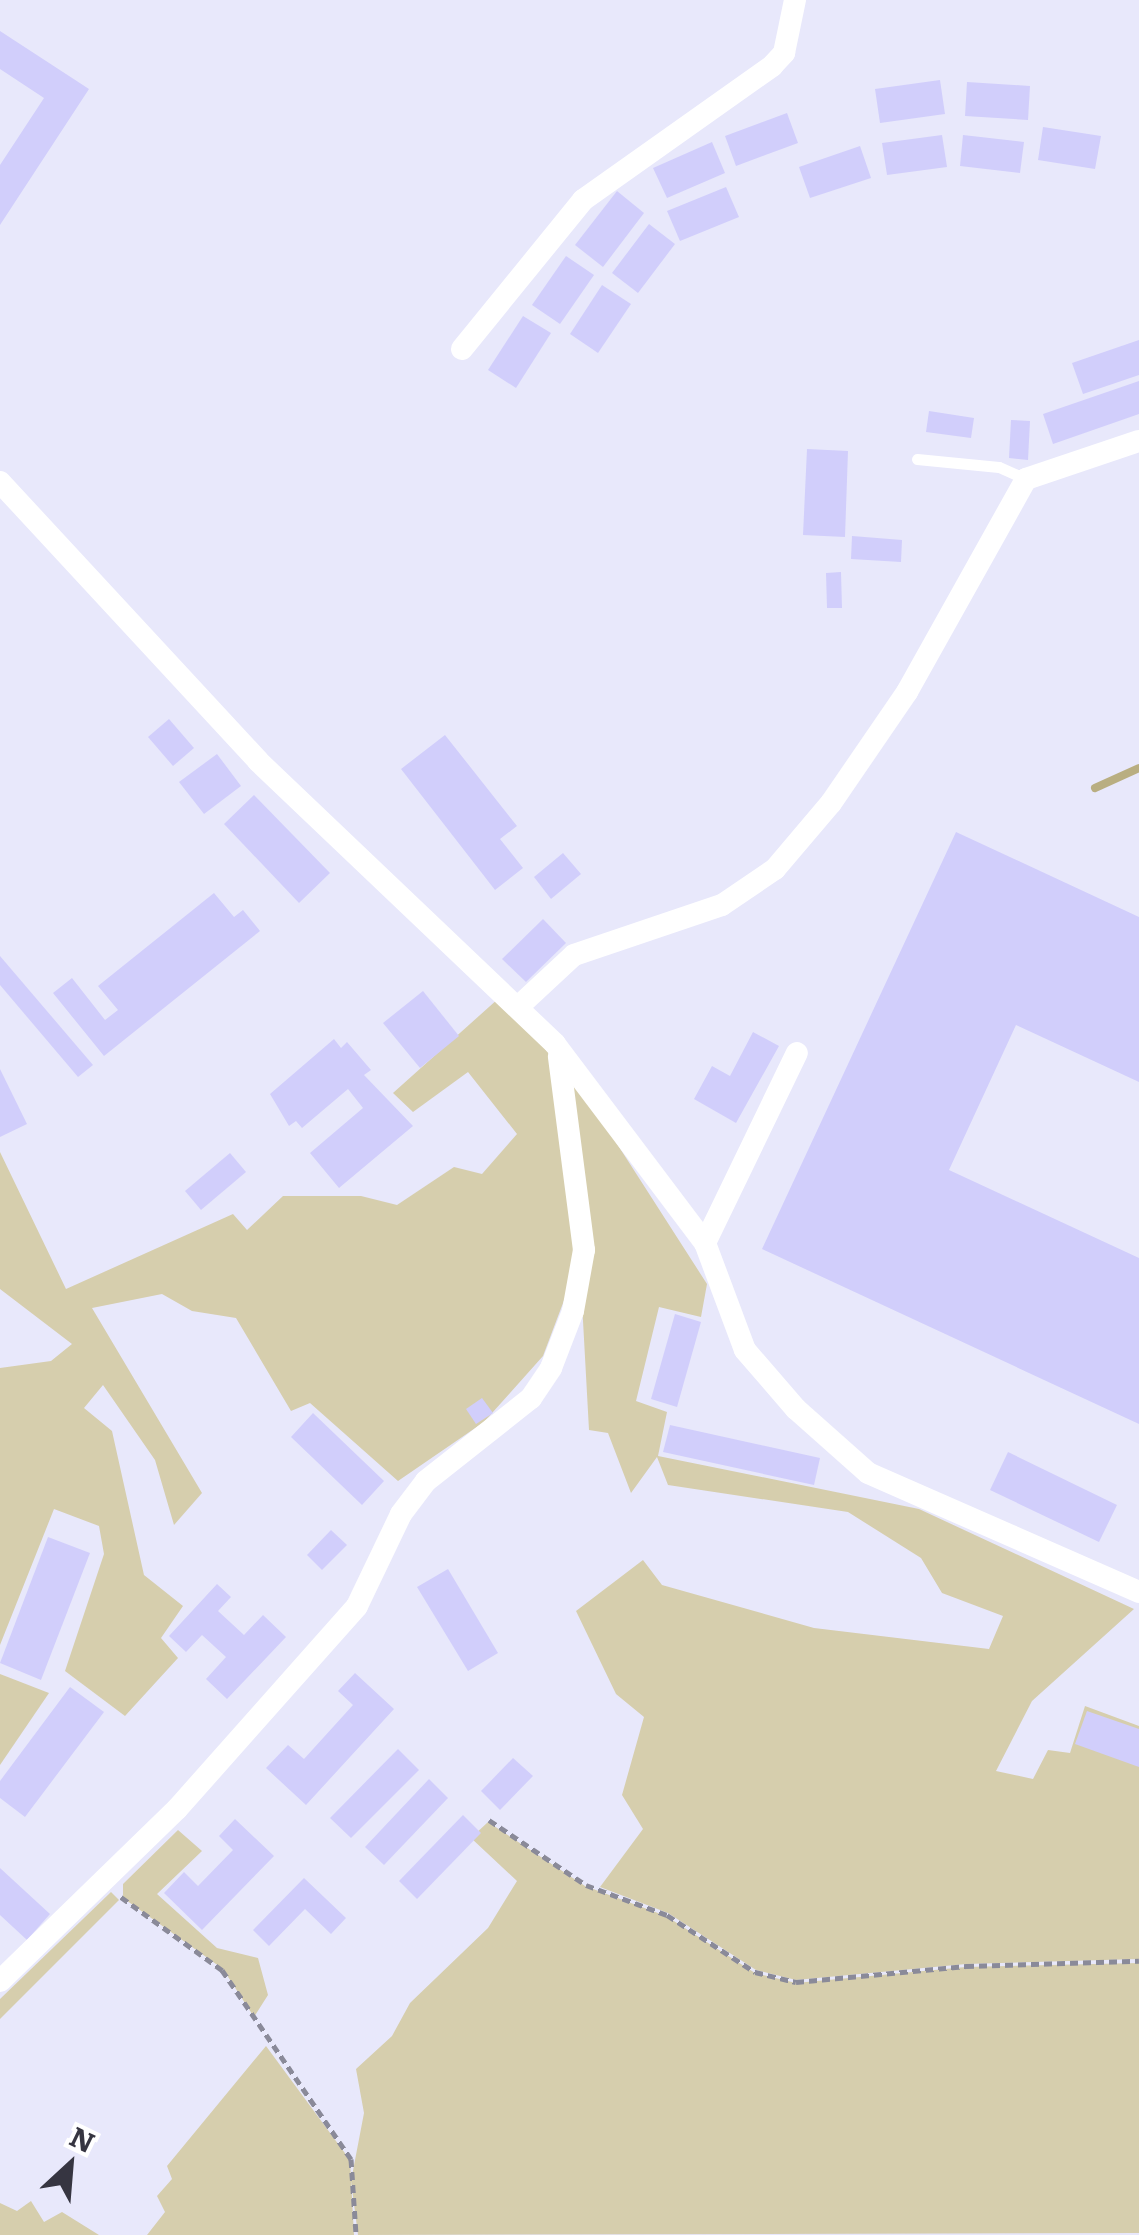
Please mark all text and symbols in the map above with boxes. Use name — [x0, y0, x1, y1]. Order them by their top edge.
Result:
text: N — [63, 2114, 103, 2162]
north arrow — [20, 2115, 120, 2215]

